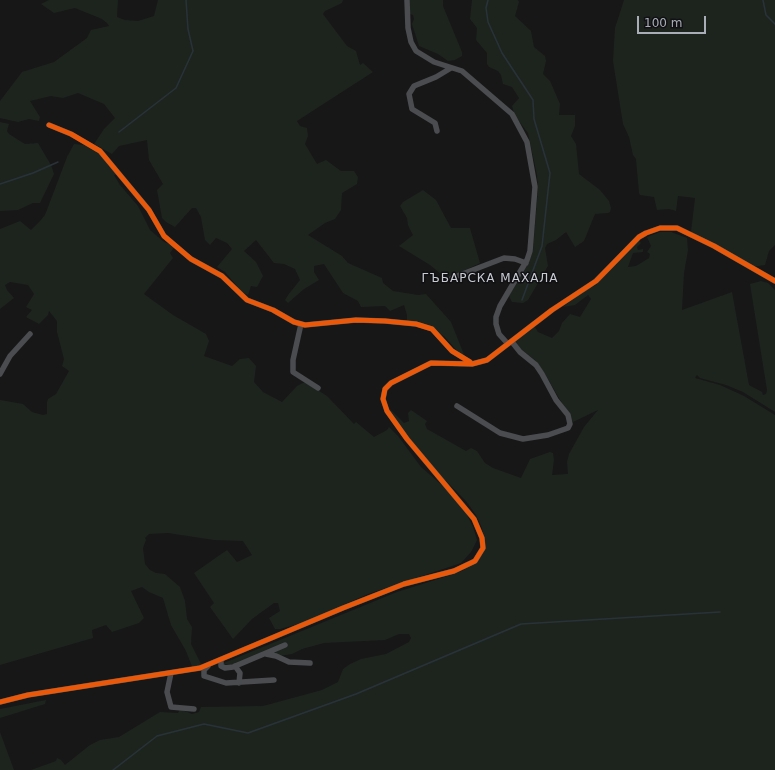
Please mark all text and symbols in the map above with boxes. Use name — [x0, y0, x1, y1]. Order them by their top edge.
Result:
scale bar — [639, 8, 708, 34]
text: 100 m — [644, 16, 682, 30]
district label: ГЪБАРСКА МАХАЛА — [421, 272, 559, 286]

